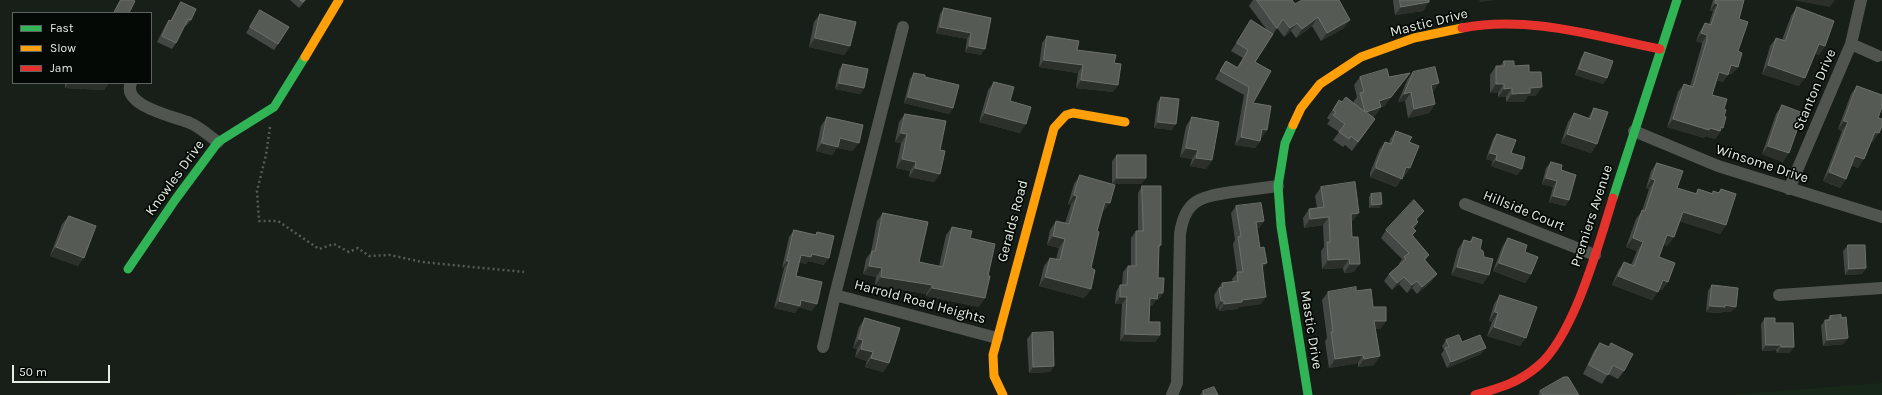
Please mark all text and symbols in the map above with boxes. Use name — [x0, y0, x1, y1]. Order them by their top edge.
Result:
street label: Mastic Drive — [1388, 5, 1470, 41]
legend — [12, 12, 152, 84]
text: Fast — [50, 21, 73, 35]
text: Slow — [50, 41, 76, 55]
street label: Stanton Drive — [1790, 47, 1840, 133]
text: Jam — [50, 61, 73, 75]
street label: Knowles Drive — [142, 137, 208, 219]
street label: Winsome Drive — [1714, 141, 1810, 187]
street label: Premiers Avenue — [1568, 163, 1616, 269]
street label: Geralds Road — [994, 178, 1032, 264]
street label: Hillside Court — [1481, 187, 1567, 235]
street label: Harrold Road Heights — [852, 276, 988, 328]
street label: Mastic Drive — [1296, 289, 1326, 371]
scale bar — [14, 357, 112, 383]
text: 50 m — [19, 365, 47, 379]

